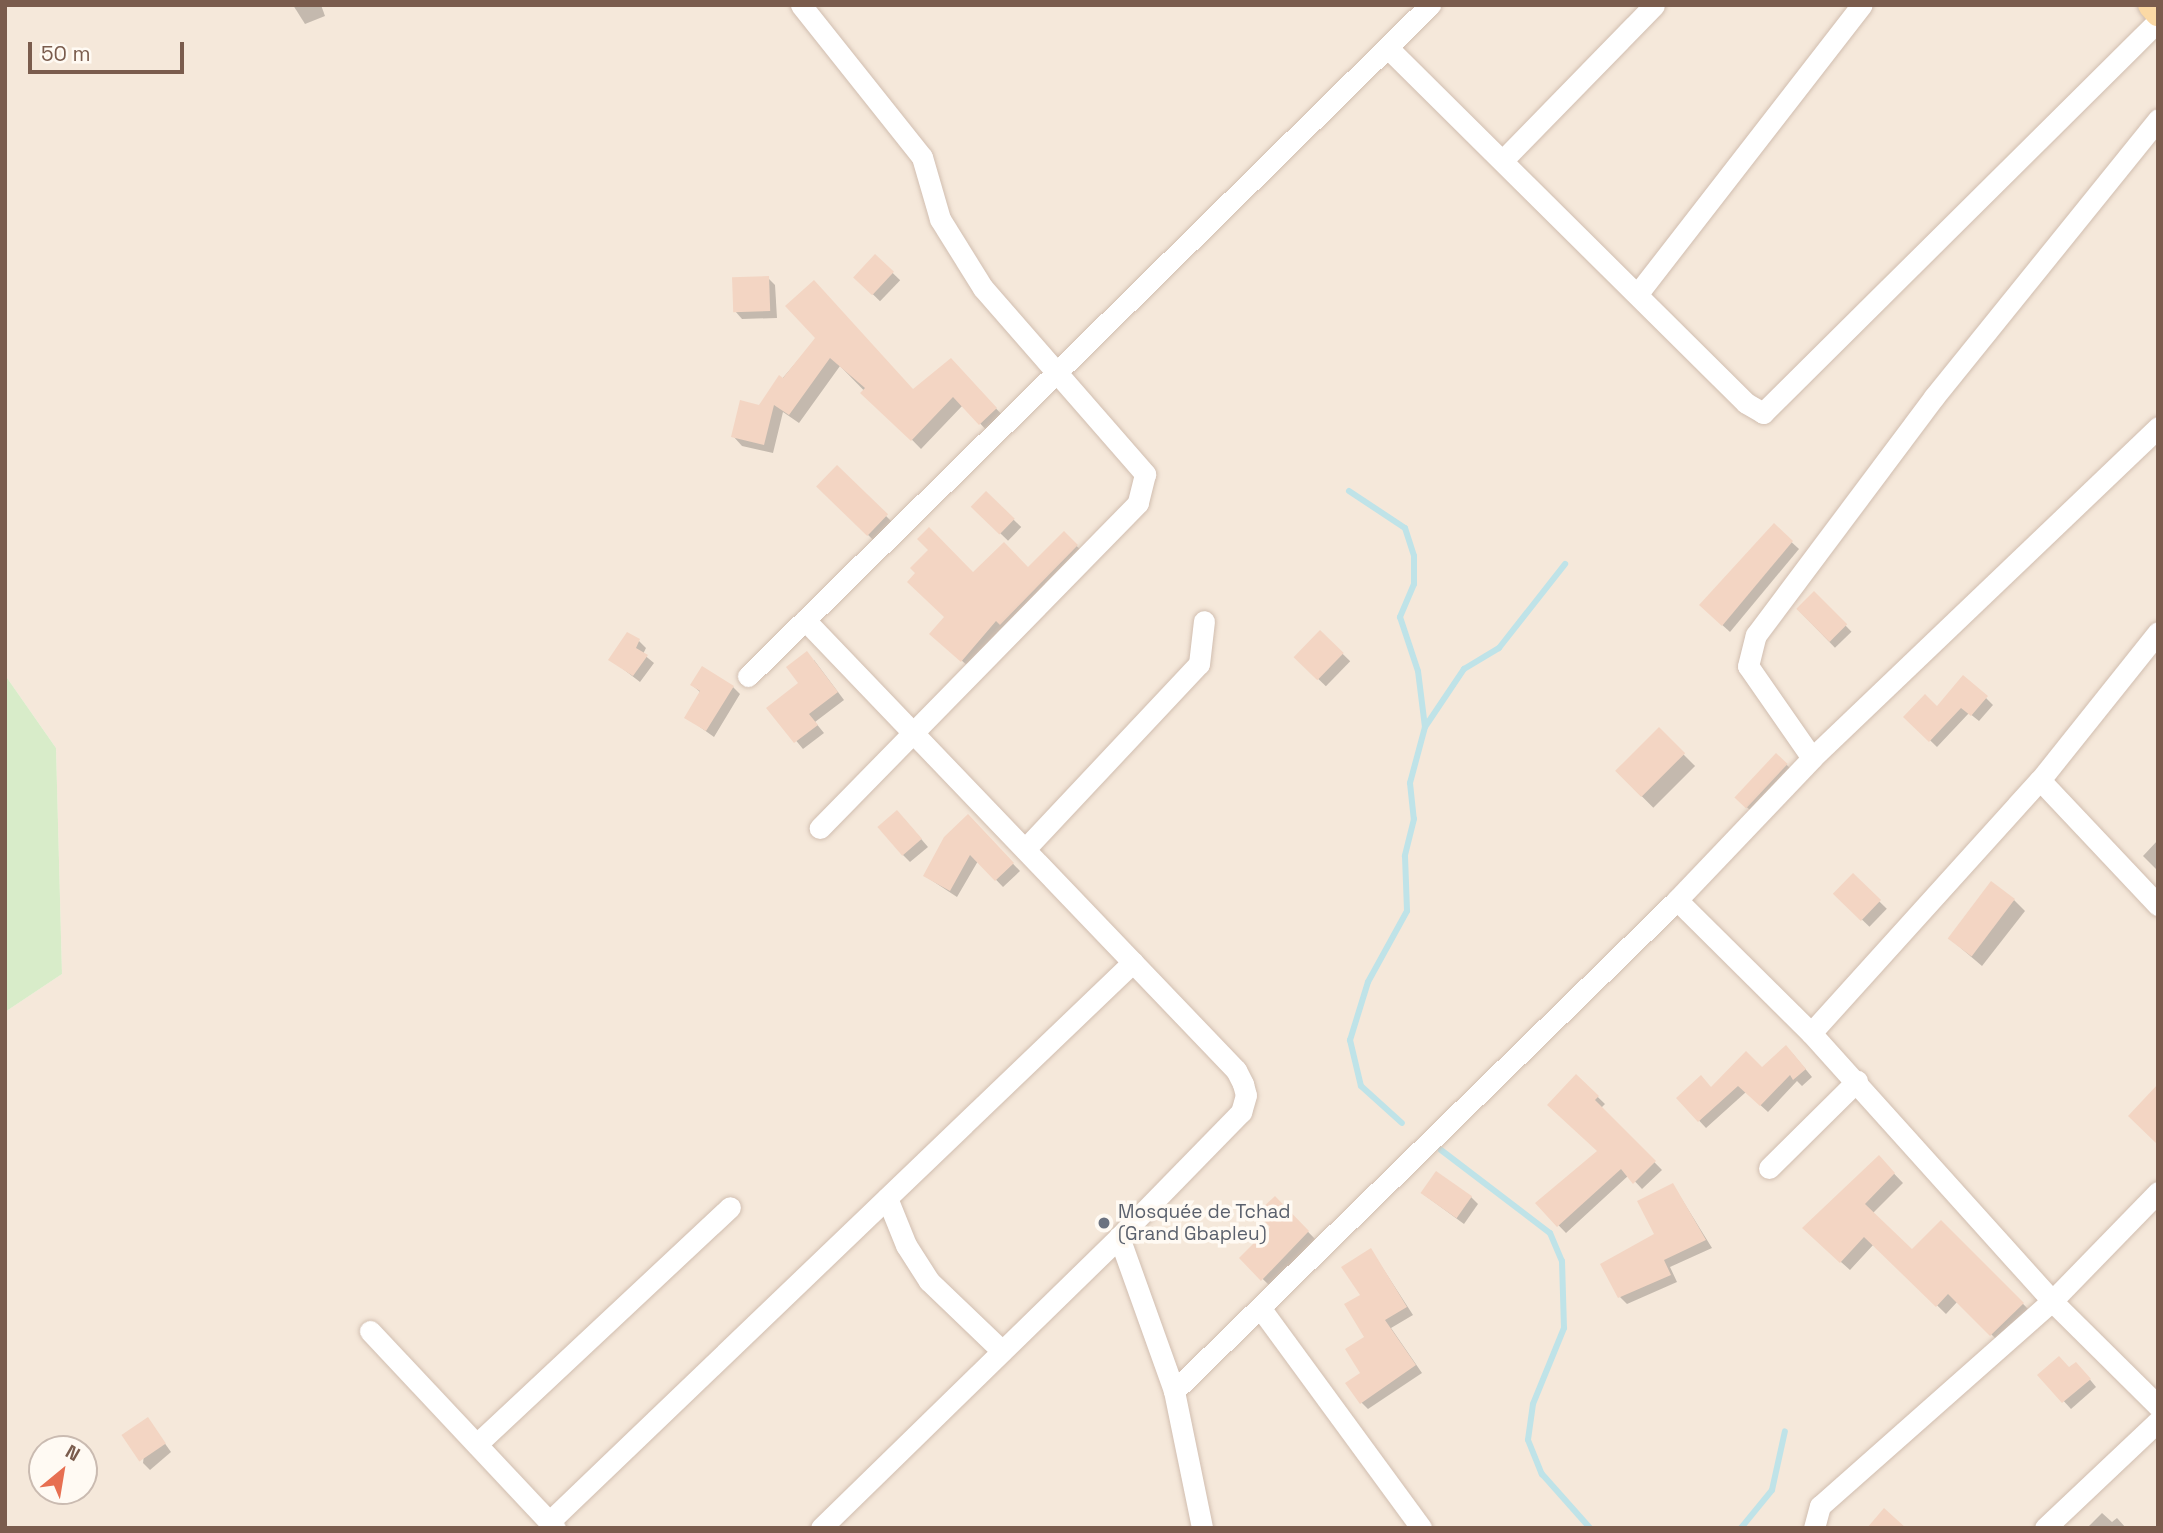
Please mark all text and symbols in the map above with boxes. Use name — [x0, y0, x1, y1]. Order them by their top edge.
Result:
scale bar — [32, 28, 187, 72]
text: 50 m — [41, 40, 91, 67]
place label: Mosquée de Tchad (Grand Gbapleu) — [1118, 1201, 1291, 1245]
marker: Mosquée de Tchad (Grand Gbapleu) — [1096, 1215, 1112, 1231]
north arrow — [28, 1435, 98, 1505]
text: N — [61, 1439, 85, 1467]

